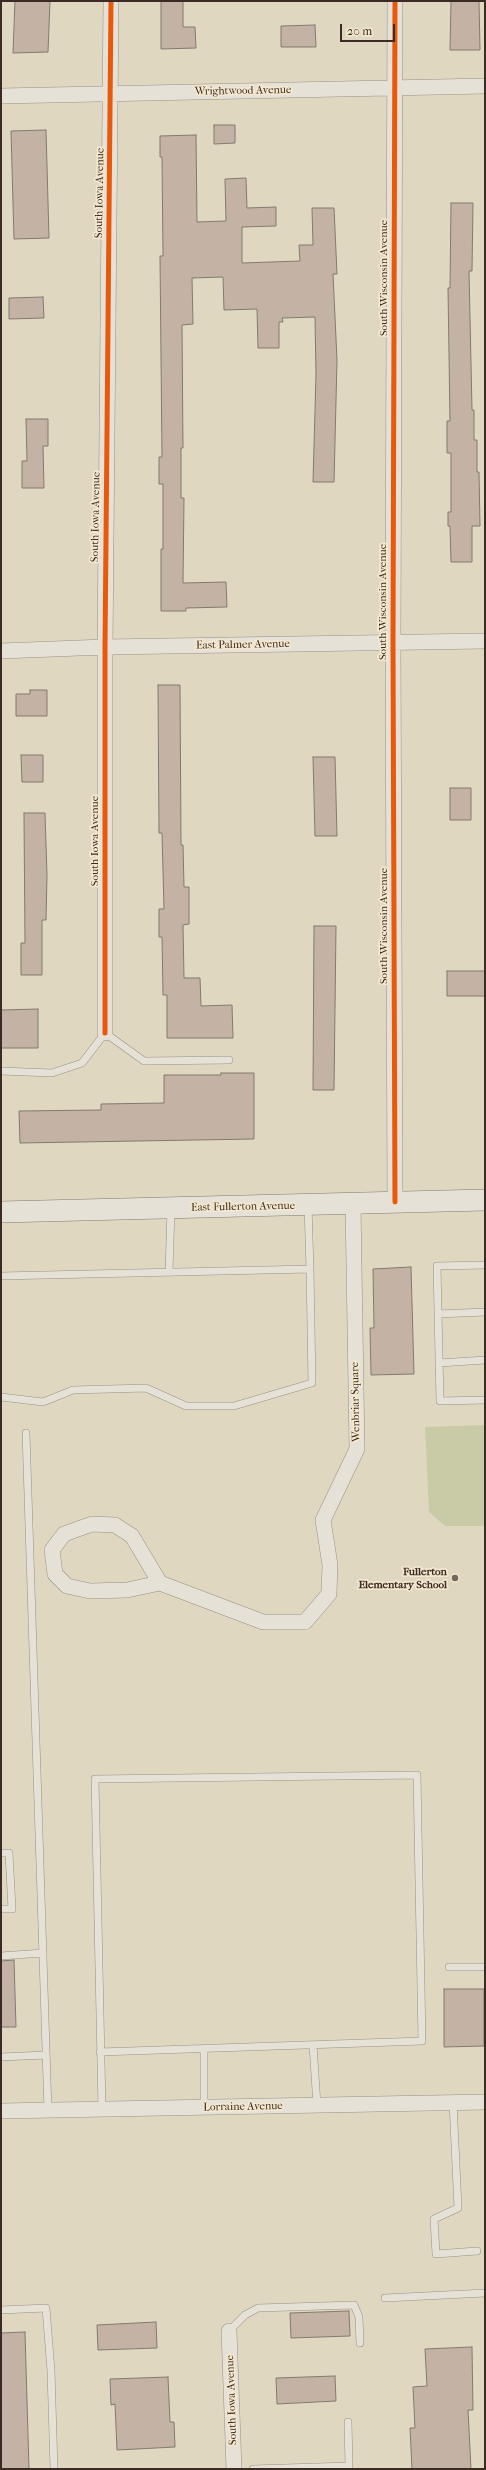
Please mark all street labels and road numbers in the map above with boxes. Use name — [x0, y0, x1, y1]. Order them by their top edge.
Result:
street label: Wrightwood Avenue — [194, 84, 292, 98]
street label: South Iowa Avenue — [93, 148, 107, 238]
street label: South Wisconsin Avenue — [377, 220, 391, 336]
street label: South Iowa Avenue — [89, 472, 103, 562]
street label: South Wisconsin Avenue — [376, 544, 390, 660]
street label: East Palmer Avenue — [196, 638, 290, 652]
street label: South Iowa Avenue — [88, 796, 102, 886]
street label: South Wisconsin Avenue — [377, 868, 391, 984]
street label: East Fullerton Avenue — [191, 1199, 295, 1215]
street label: Wenbriar Square — [349, 1362, 363, 1442]
street label: Lorraine Avenue — [203, 2100, 283, 2114]
street label: South Iowa Avenue — [224, 2355, 240, 2445]

